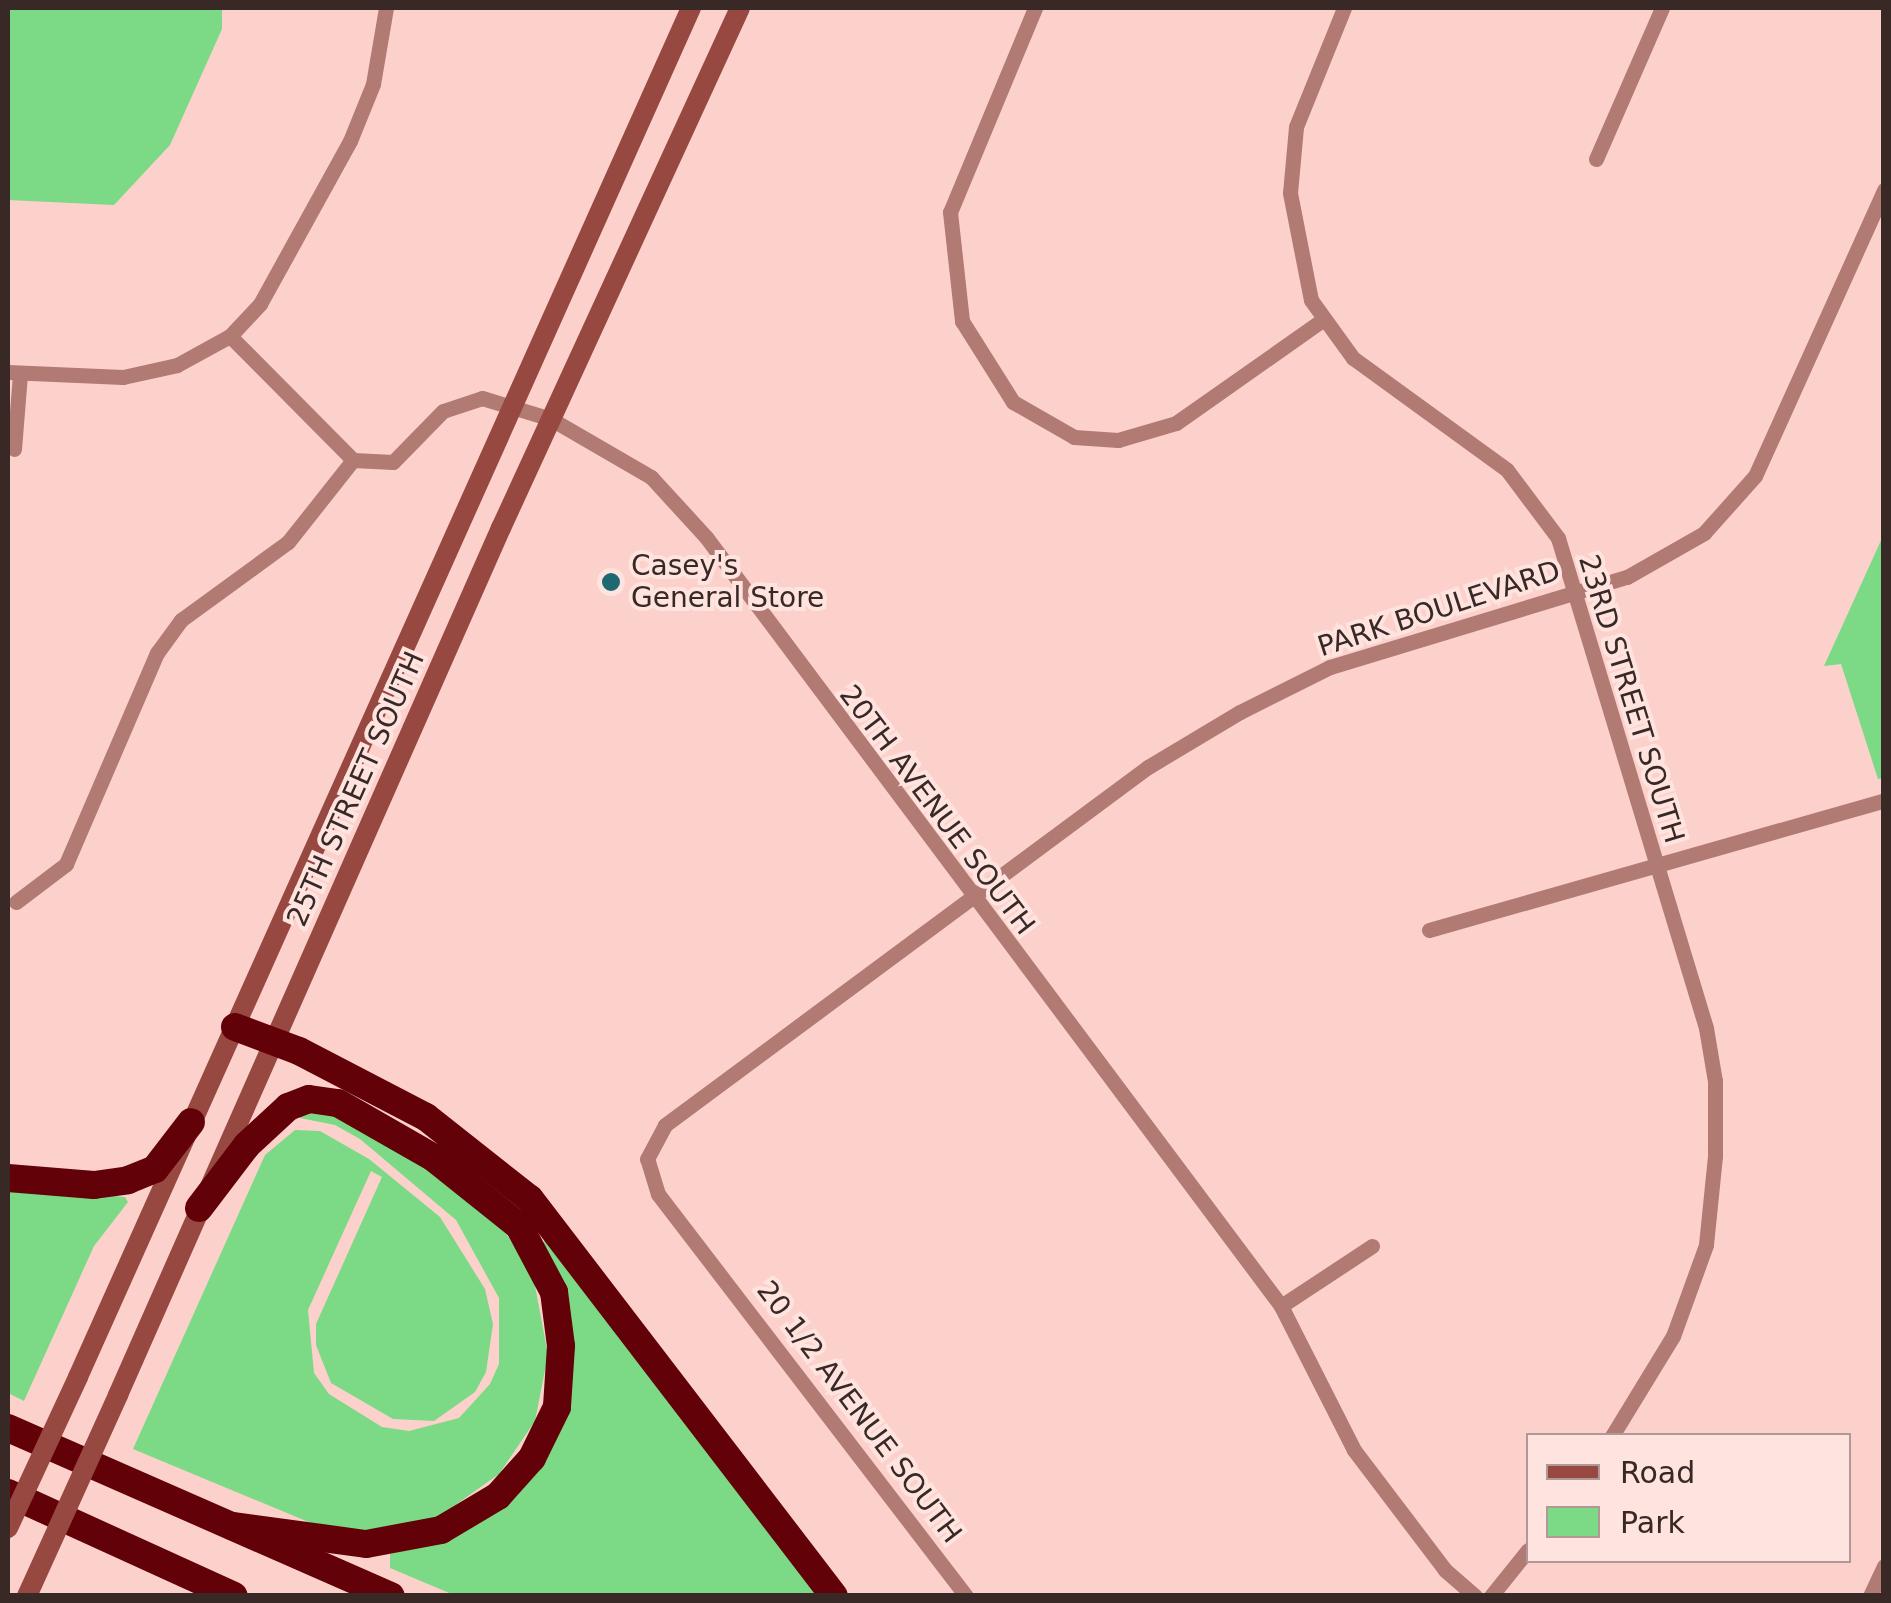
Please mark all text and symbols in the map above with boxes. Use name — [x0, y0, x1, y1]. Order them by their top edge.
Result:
place label: Casey's General Store — [631, 549, 824, 615]
street label: 23RD STREET SOUTH — [1571, 551, 1691, 847]
street label: PARK BOULEVARD — [1313, 554, 1565, 664]
marker: Casey's General Store — [600, 571, 622, 593]
street label: 25TH STREET SOUTH — [280, 647, 432, 931]
street label: 20TH AVENUE SOUTH — [832, 679, 1042, 941]
street label: 20 1/2 AVENUE SOUTH — [750, 1274, 968, 1550]
legend — [1526, 1433, 1851, 1563]
text: Road — [1620, 1455, 1695, 1490]
text: Park — [1620, 1505, 1685, 1540]

